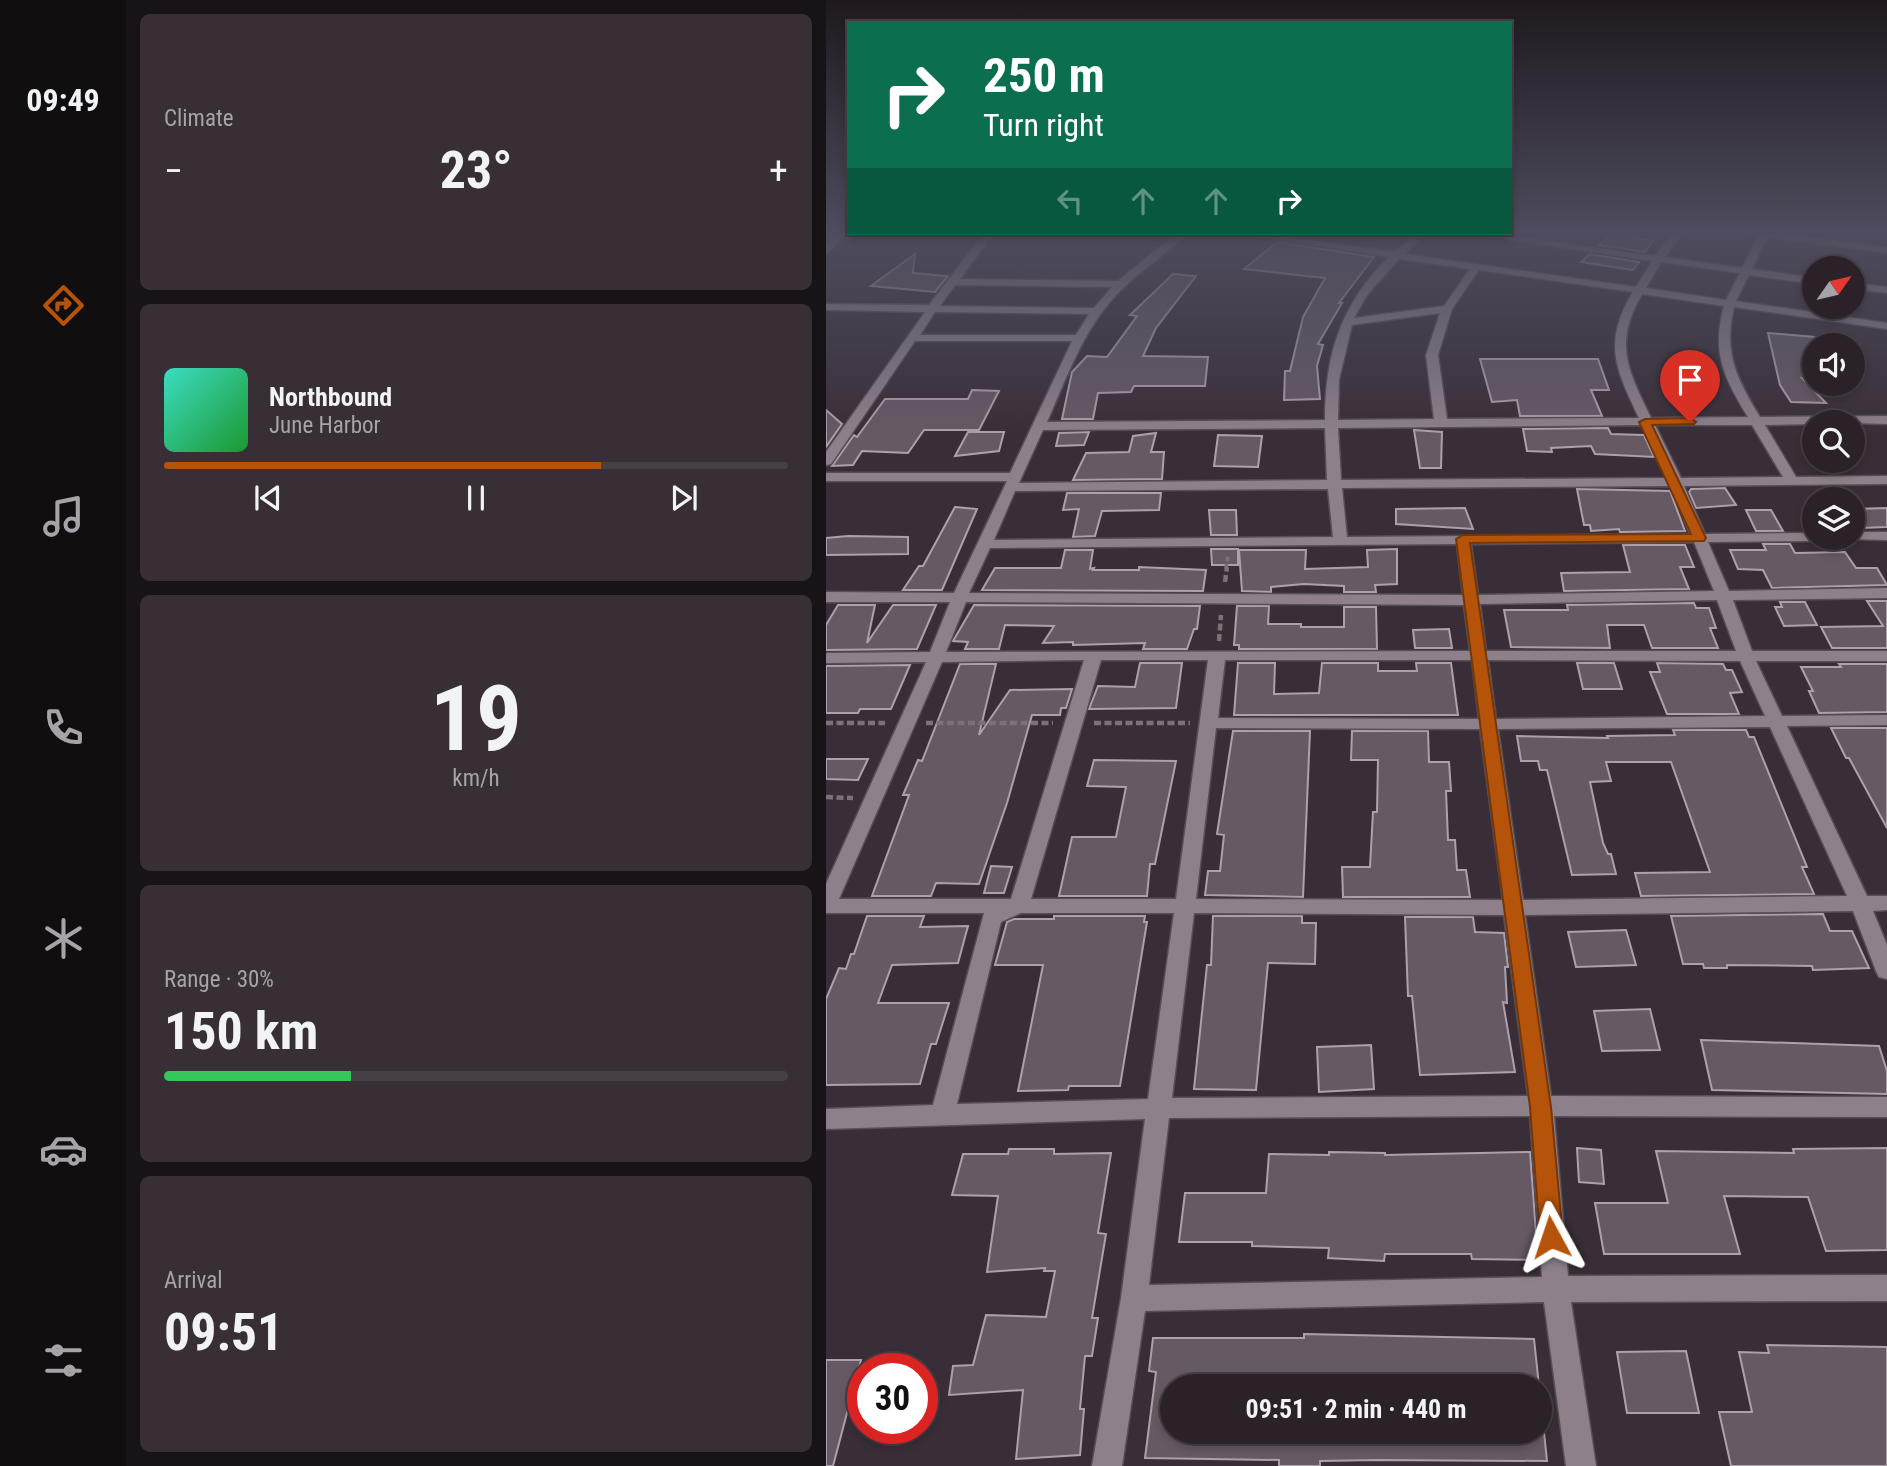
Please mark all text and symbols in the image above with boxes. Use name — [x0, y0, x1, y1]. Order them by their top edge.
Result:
text: 250 m — [983, 47, 1105, 104]
icon: right — [868, 49, 959, 140]
text: 09:49 — [26, 81, 100, 119]
text: Climate — [164, 105, 234, 132]
text: Turn right — [983, 106, 1104, 144]
text: 23° — [440, 140, 512, 201]
text: − — [164, 149, 183, 193]
text: + — [769, 149, 788, 193]
icon: left — [1051, 182, 1089, 220]
icon: ahead — [1124, 182, 1162, 220]
icon: ahead — [1197, 182, 1235, 220]
icon: right — [1270, 182, 1308, 220]
north arrow — [1802, 256, 1866, 318]
map controls — [1802, 256, 1865, 550]
icon: directions — [39, 281, 88, 330]
button: sound — [1802, 333, 1865, 396]
pin — [1660, 350, 1720, 422]
icon: arrive — [1671, 361, 1709, 399]
text: Northbound — [269, 382, 392, 412]
button: search — [1802, 410, 1865, 473]
text: June Harbor — [269, 412, 381, 439]
icon: previous — [249, 479, 287, 517]
icon: pause — [457, 479, 495, 517]
icon: next — [665, 479, 703, 517]
button: layers — [1802, 487, 1865, 550]
icon: music — [39, 492, 88, 541]
text: 19 — [430, 666, 522, 772]
icon: phone — [39, 703, 88, 752]
text: km/h — [452, 765, 500, 792]
icon: climate — [39, 914, 88, 963]
text: Range · 30% — [164, 966, 274, 993]
text: 150 km — [164, 1001, 318, 1062]
icon: car — [39, 1125, 88, 1174]
position arrow — [1514, 1200, 1588, 1274]
text: Arrival — [164, 1267, 223, 1294]
text: 09:51 — [164, 1302, 283, 1363]
icon: filters — [39, 1336, 88, 1385]
speed limit sign: 30 — [847, 1353, 938, 1444]
text: 09:51 · 2 min · 440 m — [1246, 1394, 1466, 1424]

